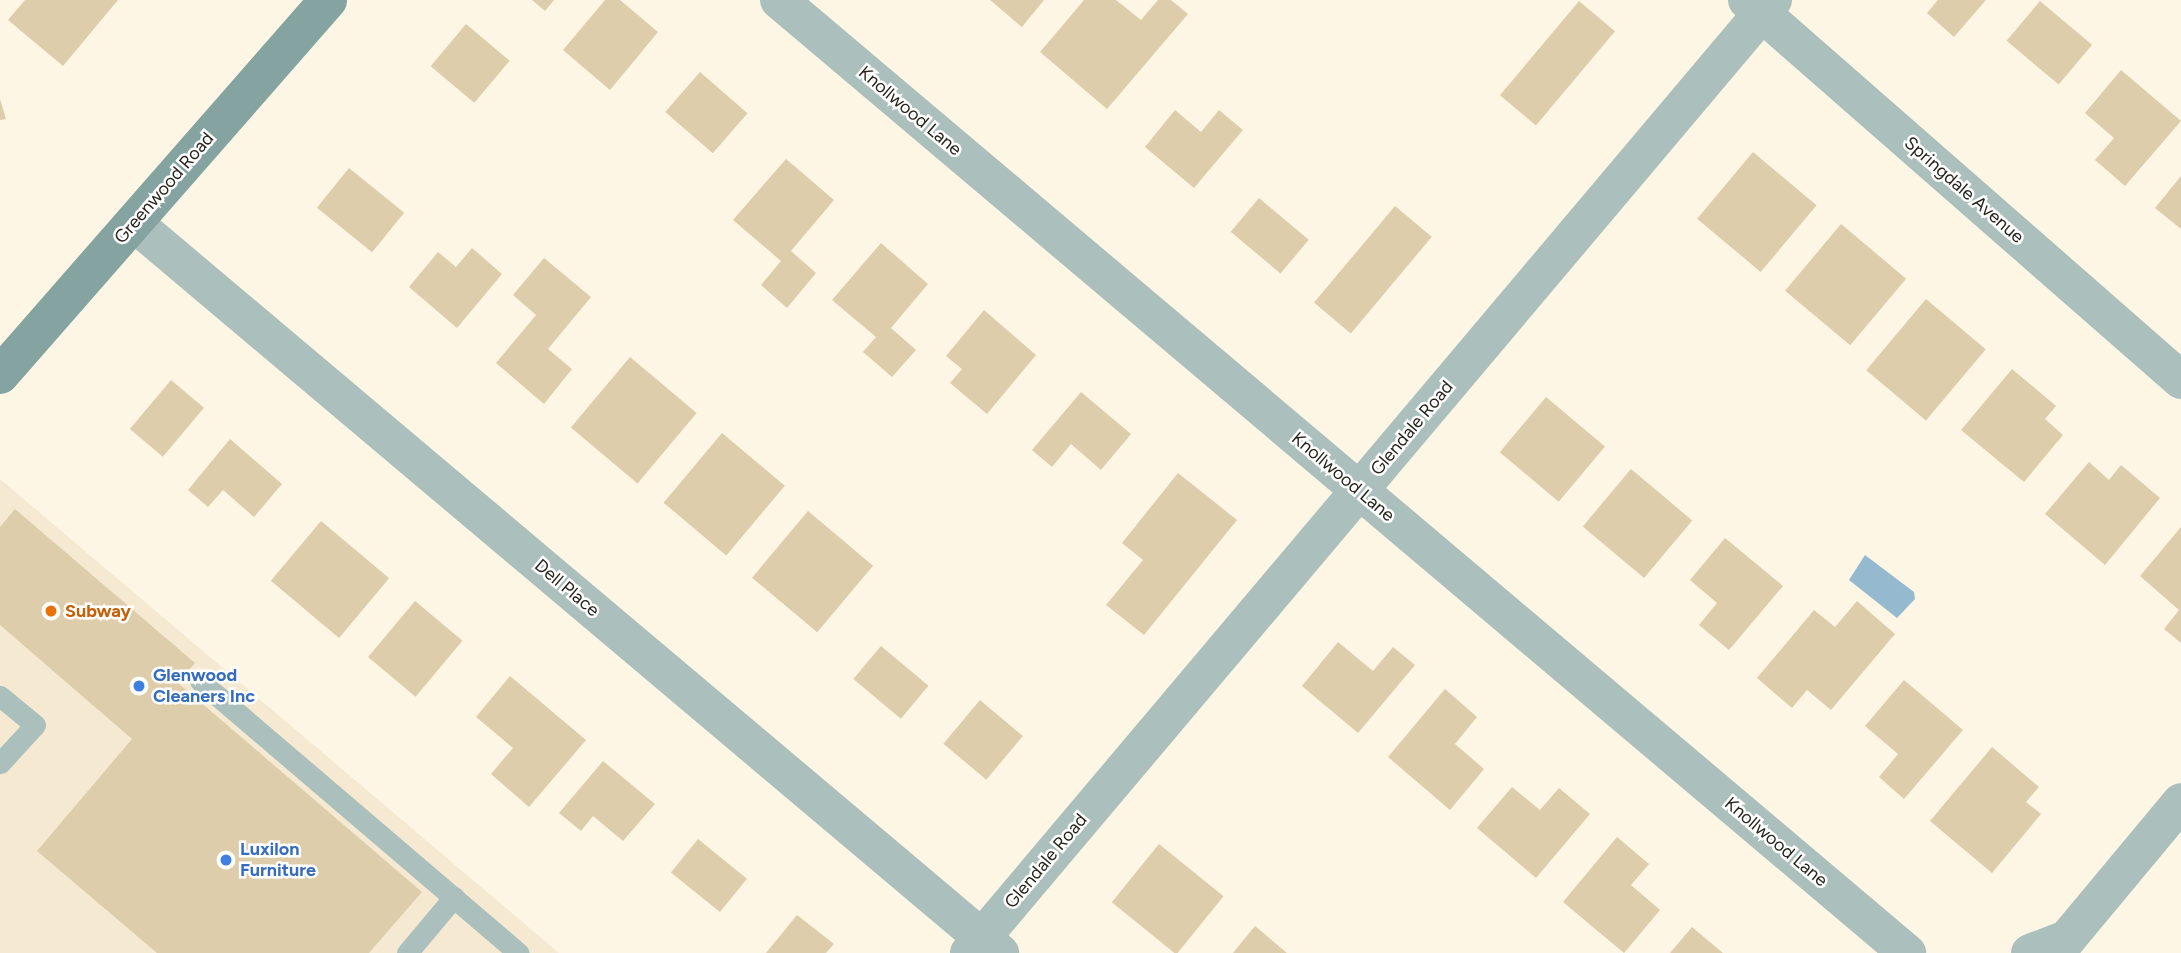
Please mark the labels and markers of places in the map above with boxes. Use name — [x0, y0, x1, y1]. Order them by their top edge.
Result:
place label: Subway — [65, 600, 131, 622]
marker: Subway — [43, 603, 59, 619]
place label: Glenwood Cleaners Inc — [153, 665, 255, 708]
marker: Glenwood Cleaners Inc — [131, 678, 147, 694]
place label: Luxilon Furniture — [240, 839, 316, 882]
marker: Luxilon Furniture — [218, 852, 234, 868]

